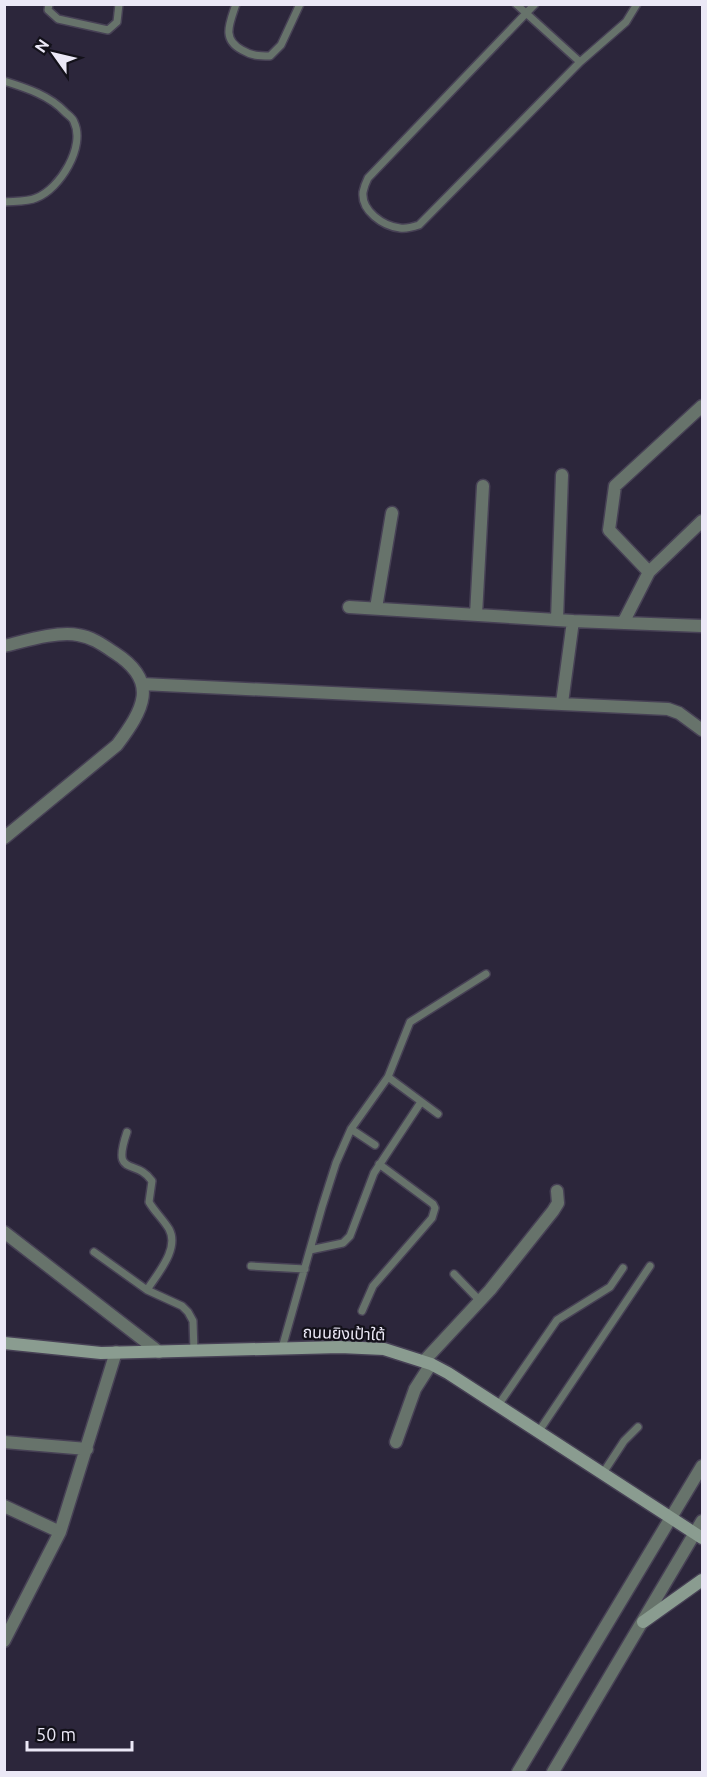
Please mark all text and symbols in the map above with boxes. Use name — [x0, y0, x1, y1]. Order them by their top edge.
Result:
north arrow — [24, 24, 84, 84]
text: N — [31, 36, 52, 56]
street label: ถนนยิงเป้าใต้ — [302, 1323, 386, 1343]
scale bar — [27, 1714, 132, 1752]
text: 50 m — [36, 1724, 76, 1744]

